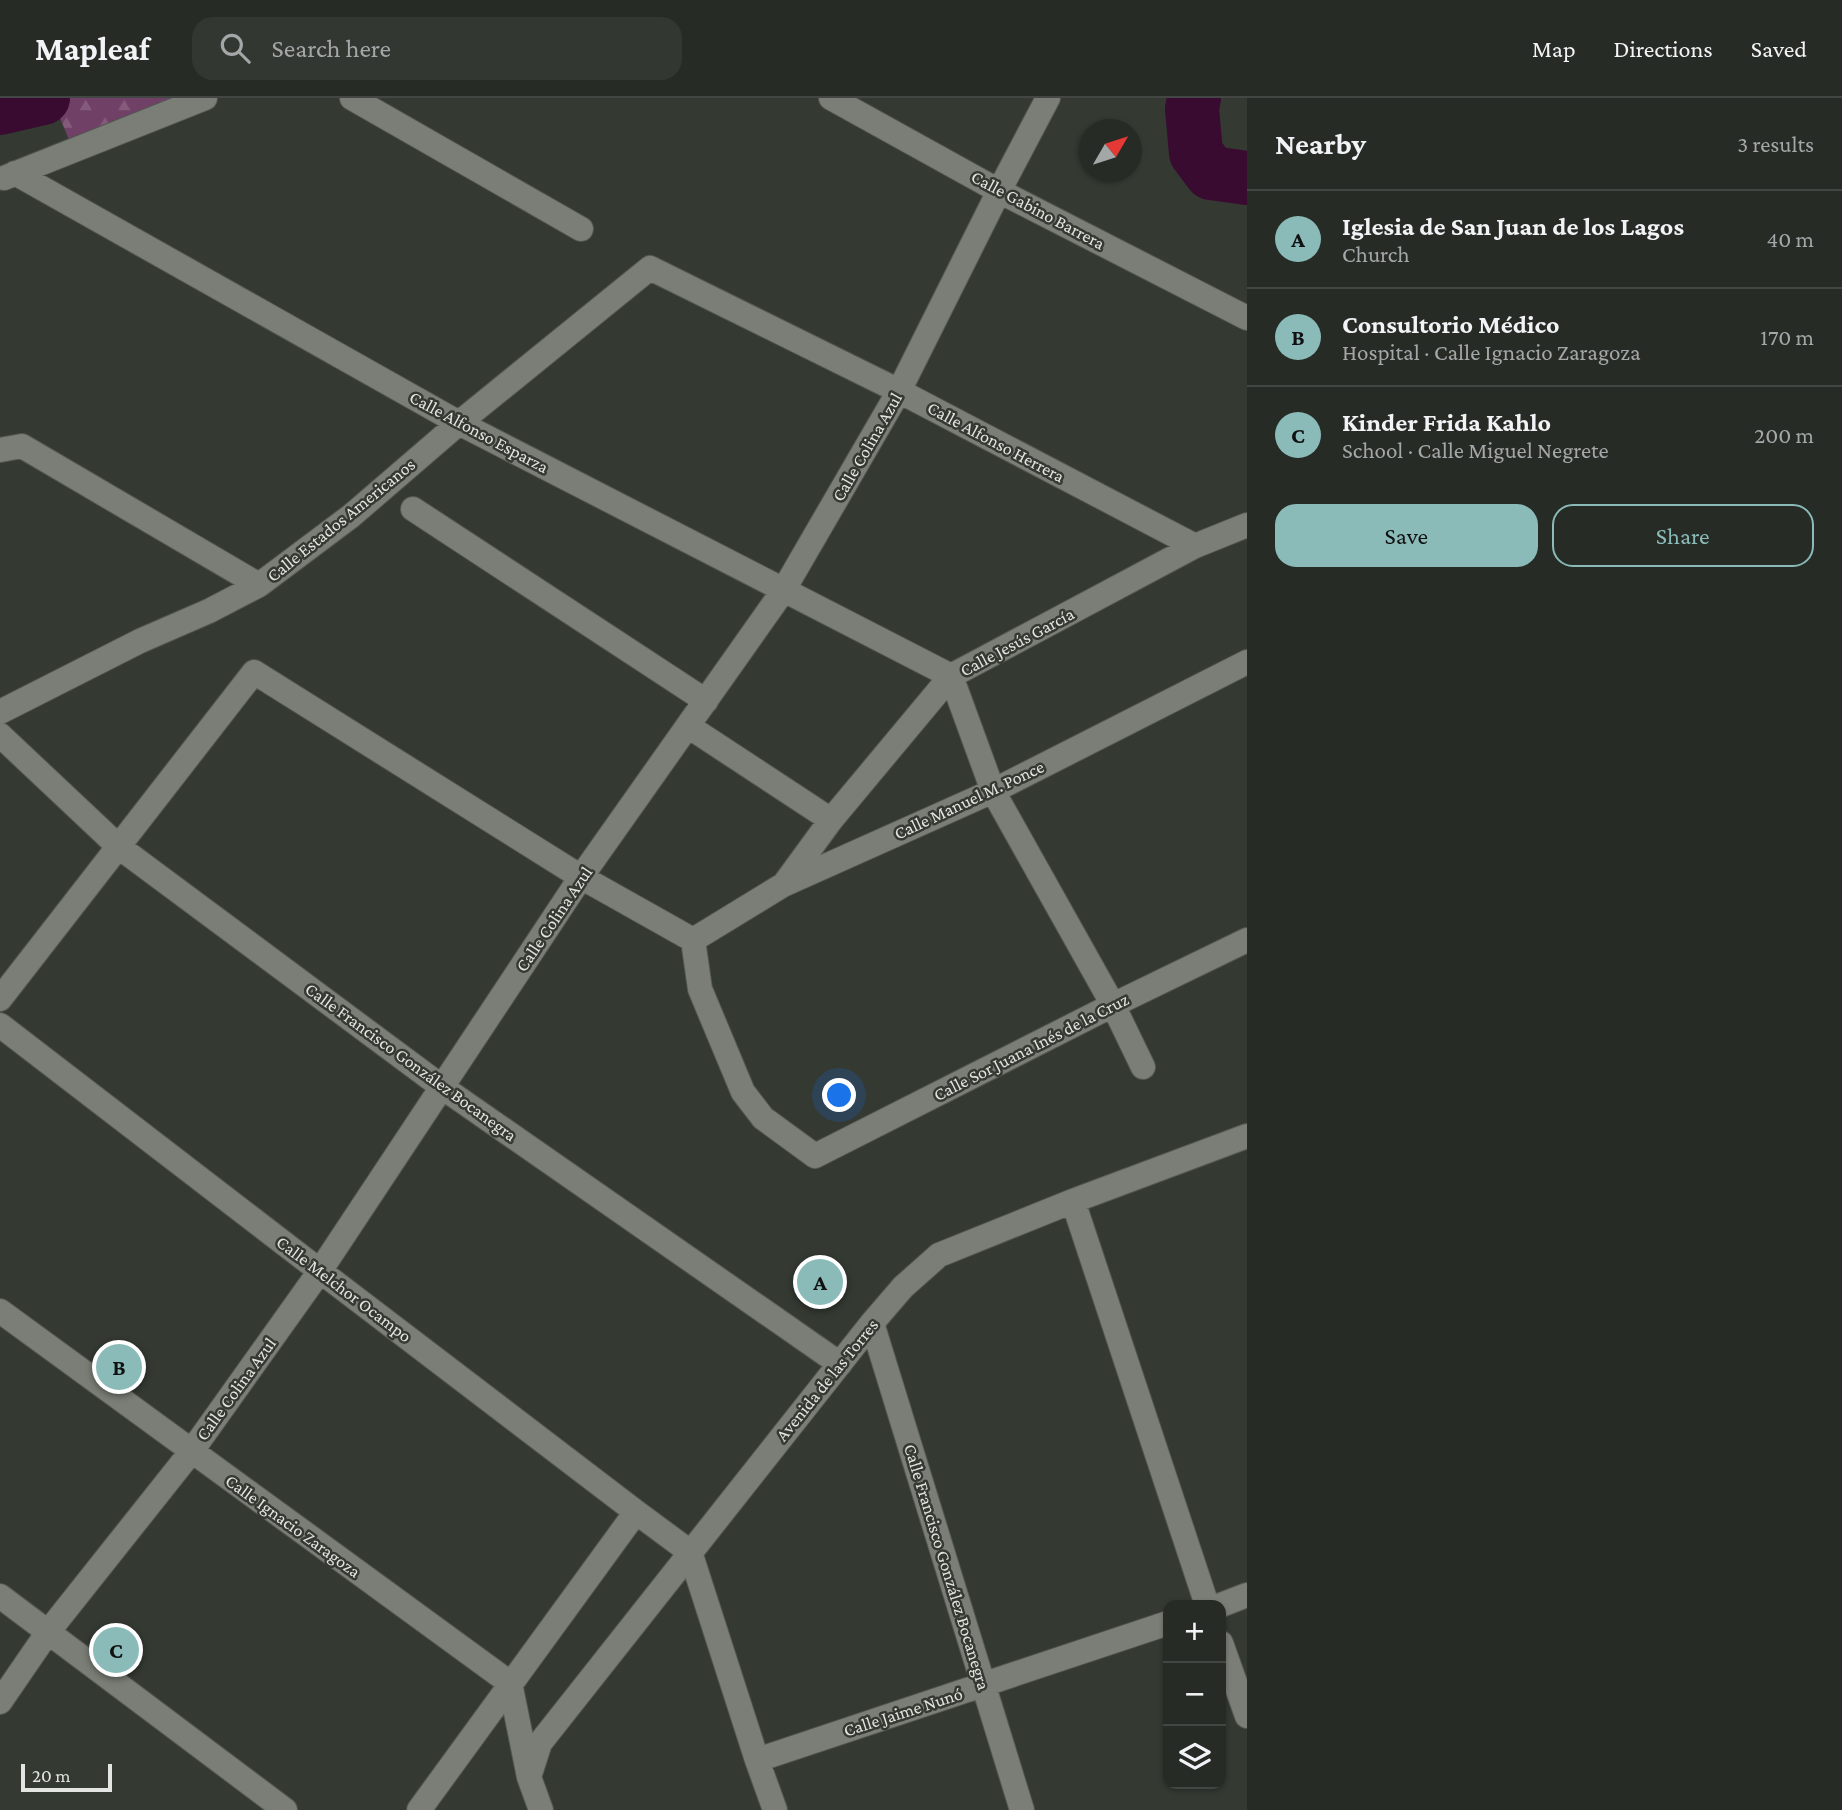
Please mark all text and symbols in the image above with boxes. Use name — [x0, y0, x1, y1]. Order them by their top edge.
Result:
search box — [192, 17, 682, 80]
icon: search — [216, 29, 254, 67]
text: Mapleaf — [35, 30, 150, 67]
text: Search here — [272, 34, 391, 63]
text: Map — [1532, 35, 1576, 62]
text: Directions — [1614, 35, 1713, 62]
text: Saved — [1751, 35, 1807, 62]
north arrow — [1079, 119, 1142, 182]
text: Nearby — [1275, 127, 1366, 160]
text: 3 results — [1737, 131, 1814, 157]
street label: Calle Gabino Barrera — [968, 166, 1108, 254]
text: Iglesia de San Juan de los Lagos — [1342, 212, 1684, 241]
text: A — [1291, 226, 1305, 252]
text: 40 m — [1766, 226, 1814, 252]
text: Church — [1342, 241, 1410, 267]
text: Consultorio Médico — [1342, 310, 1560, 339]
text: B — [1291, 324, 1305, 350]
text: 170 m — [1760, 324, 1814, 350]
text: Hospital · Calle Ignacio Zaragoza — [1342, 339, 1641, 365]
street label: Calle Alfonso Esparza — [406, 387, 552, 477]
street label: Calle Colina Azul — [828, 389, 906, 505]
street label: Calle Alfonso Herrera — [924, 397, 1068, 487]
text: Kinder Frida Kahlo — [1342, 408, 1551, 437]
text: C — [1291, 422, 1305, 448]
text: 200 m — [1754, 422, 1814, 448]
text: School · Calle Miguel Negrete — [1342, 437, 1609, 463]
street label: Calle Estados Americanos — [263, 454, 419, 586]
button: Save — [1275, 504, 1538, 567]
button: Share — [1552, 504, 1814, 567]
street label: Calle Jesús García — [957, 604, 1077, 680]
street label: Calle Manuel M. Ponce — [891, 756, 1047, 844]
street label: Calle Colina Azul — [512, 863, 597, 975]
street label: Calle Francisco González Bocanegra — [301, 979, 521, 1145]
street label: Calle Sor Juana Inés de la Cruz — [930, 989, 1132, 1105]
your location — [822, 1078, 856, 1112]
street label: Calle Melchor Ocampo — [273, 1232, 415, 1346]
pin: A — [797, 1256, 843, 1308]
street label: Avenida de las Torres — [772, 1315, 882, 1445]
street label: Calle Colina Azul — [192, 1334, 280, 1444]
pin: B — [96, 1341, 142, 1393]
street label: Calle Francisco González Bocanegra — [900, 1442, 994, 1692]
street label: Calle Ignacio Zaragoza — [222, 1470, 364, 1582]
map controls — [1163, 1600, 1226, 1789]
button: + — [1163, 1600, 1226, 1663]
pin: C — [93, 1624, 139, 1676]
button: − — [1163, 1663, 1226, 1726]
street label: Calle Jaime Nunó — [841, 1683, 965, 1741]
button: layers — [1163, 1726, 1226, 1789]
scale bar — [21, 1761, 112, 1793]
text: 20 m — [32, 1765, 71, 1786]

